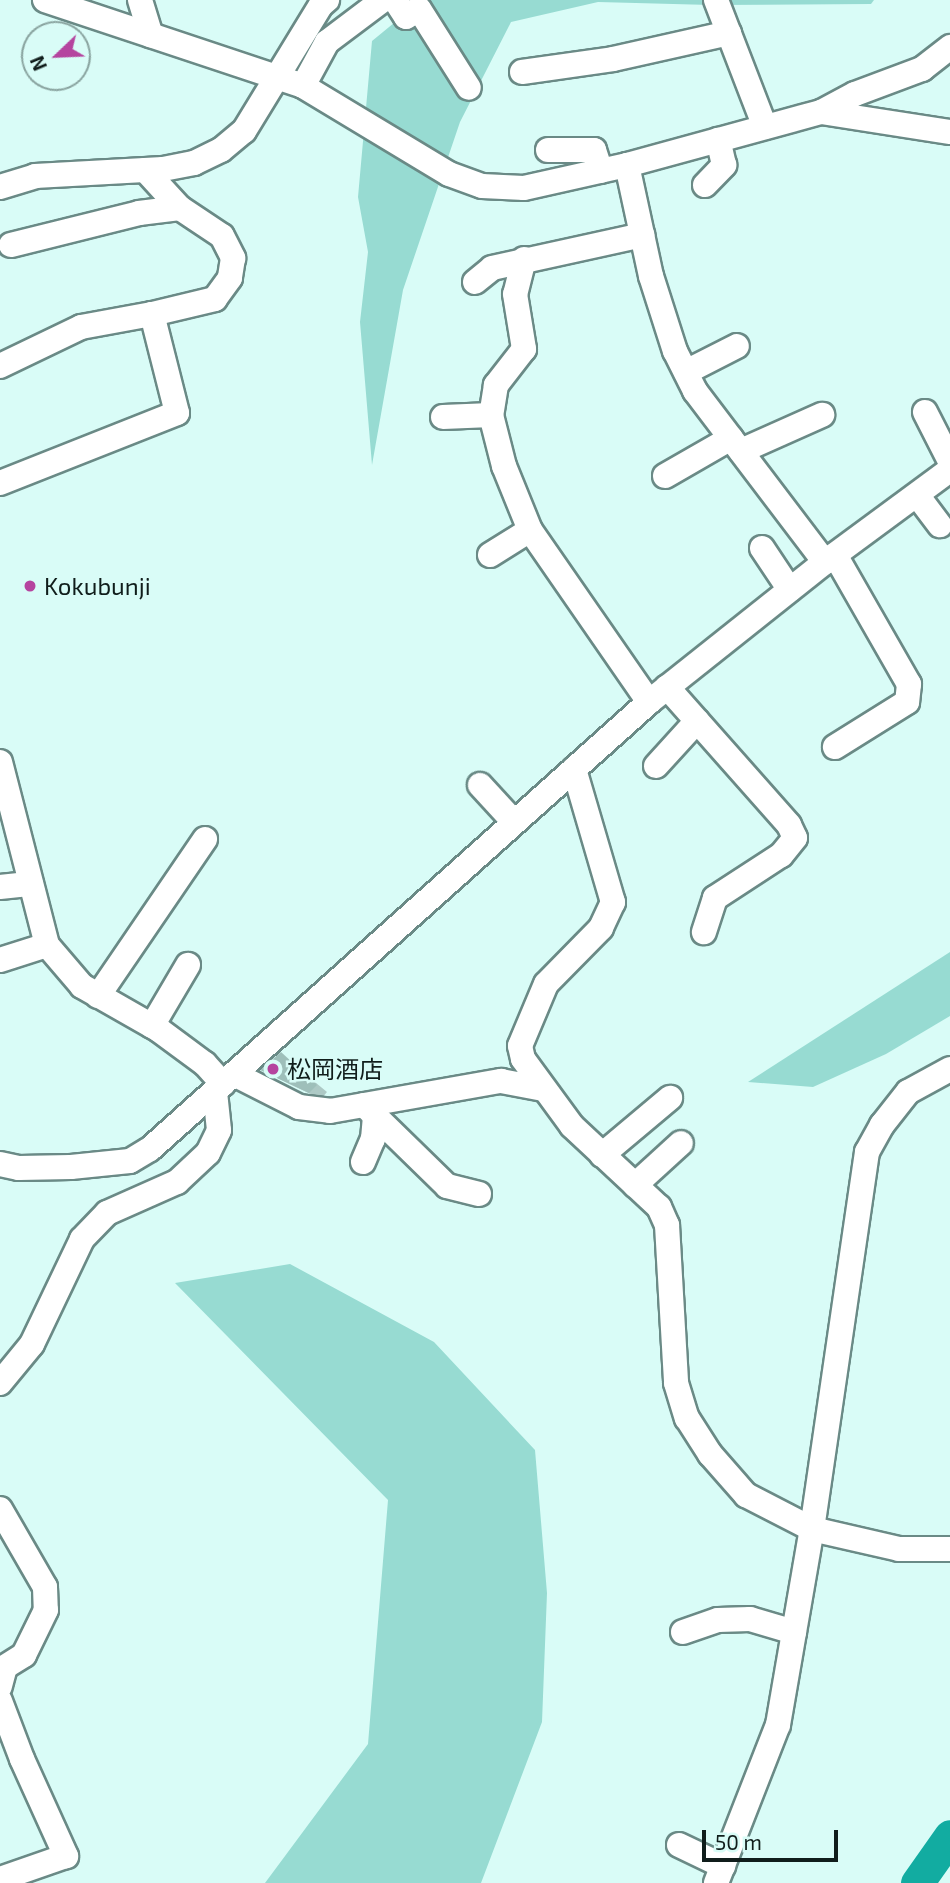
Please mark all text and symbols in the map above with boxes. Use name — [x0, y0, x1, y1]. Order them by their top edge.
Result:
north arrow — [21, 21, 91, 91]
text: N — [25, 53, 51, 74]
place label: Kokubunji — [44, 572, 151, 600]
marker: Kokubunji — [22, 578, 38, 594]
place label: 松岡酒店 — [287, 1055, 383, 1083]
marker: 松岡酒店 — [265, 1061, 281, 1077]
scale bar — [705, 1816, 842, 1860]
text: 50 m — [715, 1829, 762, 1854]

